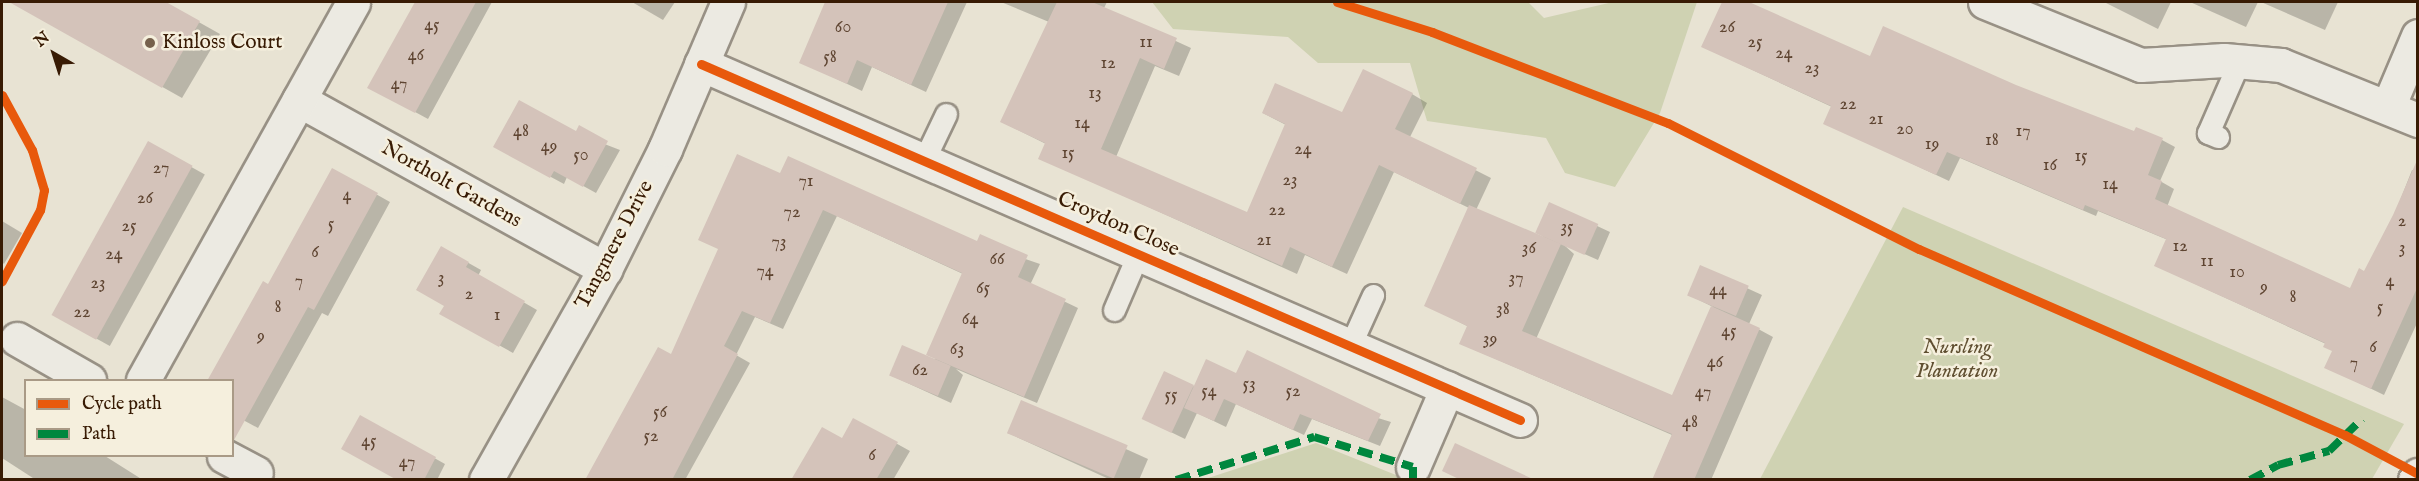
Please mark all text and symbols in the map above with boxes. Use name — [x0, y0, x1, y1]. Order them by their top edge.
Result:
house number: 45 — [424, 15, 440, 37]
house number: 60 — [835, 17, 851, 39]
house number: 26 — [1719, 17, 1735, 39]
north arrow — [24, 24, 84, 84]
text: N — [31, 28, 54, 52]
place label: Kinloss Court — [162, 30, 282, 56]
house number: 11 — [1139, 32, 1153, 54]
house number: 25 — [1748, 32, 1762, 54]
marker: Kinloss Court — [143, 36, 157, 50]
house number: 24 — [1775, 43, 1793, 65]
house number: 46 — [408, 45, 424, 67]
house number: 58 — [823, 47, 837, 69]
house number: 12 — [1100, 53, 1116, 75]
house number: 23 — [1804, 58, 1820, 80]
house number: 47 — [391, 74, 407, 96]
house number: 13 — [1088, 83, 1102, 105]
house number: 22 — [1840, 94, 1856, 116]
house number: 21 — [1868, 109, 1884, 131]
house number: 14 — [1074, 113, 1090, 135]
house number: 20 — [1896, 119, 1914, 141]
house number: 48 — [513, 121, 529, 143]
house number: 17 — [2015, 121, 2031, 143]
house number: 18 — [1985, 130, 1999, 152]
house number: 19 — [1925, 134, 1939, 156]
street label: Northolt Gardens — [376, 136, 526, 234]
house number: 49 — [541, 136, 557, 158]
house number: 24 — [1294, 139, 1312, 161]
house number: 15 — [1061, 143, 1075, 165]
house number: 50 — [573, 145, 589, 167]
house number: 15 — [2074, 146, 2088, 168]
house number: 16 — [2043, 155, 2057, 177]
house number: 27 — [153, 158, 169, 180]
house number: 23 — [1282, 170, 1298, 192]
house number: 71 — [798, 171, 814, 193]
house number: 14 — [2102, 174, 2118, 196]
street label: Tangmere Drive — [571, 176, 659, 314]
house number: 4 — [343, 185, 351, 207]
street label: Croydon Close — [1053, 187, 1183, 263]
house number: 26 — [137, 188, 153, 210]
house number: 22 — [1269, 200, 1285, 222]
house number: 72 — [784, 202, 800, 224]
house number: 2 — [2398, 211, 2406, 233]
house number: 5 — [328, 214, 334, 236]
house number: 25 — [122, 216, 136, 238]
house number: 35 — [1560, 217, 1574, 239]
house number: 21 — [1256, 230, 1272, 252]
house number: 73 — [771, 232, 787, 254]
house number: 12 — [2172, 236, 2188, 258]
house number: 36 — [1522, 238, 1536, 260]
house number: 3 — [2399, 238, 2405, 260]
house number: 6 — [311, 242, 319, 264]
house number: 24 — [105, 244, 123, 266]
house number: 66 — [989, 249, 1005, 271]
house number: 11 — [2200, 251, 2214, 273]
house number: 74 — [756, 261, 774, 283]
house number: 10 — [2229, 262, 2245, 284]
house number: 3 — [438, 268, 444, 290]
house number: 37 — [1508, 268, 1524, 290]
house number: 7 — [295, 271, 303, 293]
house number: 4 — [2386, 271, 2394, 293]
house number: 23 — [90, 273, 106, 295]
house number: 9 — [2260, 277, 2268, 299]
house number: 65 — [976, 278, 990, 300]
house number: 44 — [1709, 280, 1727, 302]
house number: 2 — [465, 284, 473, 306]
house number: 8 — [2289, 287, 2297, 309]
house number: 8 — [274, 297, 282, 319]
house number: 5 — [2377, 297, 2383, 319]
house number: 38 — [1496, 299, 1510, 321]
house number: 22 — [74, 302, 90, 324]
house number: 1 — [494, 305, 500, 327]
house number: 64 — [962, 309, 978, 331]
house number: 45 — [1721, 321, 1737, 343]
house number: 9 — [257, 326, 265, 348]
house number: 39 — [1483, 329, 1497, 351]
park label: Nursling Plantation — [1916, 335, 1998, 385]
house number: 6 — [2369, 337, 2377, 359]
house number: 63 — [950, 339, 964, 361]
house number: 46 — [1707, 352, 1723, 374]
house number: 7 — [2350, 353, 2358, 375]
house number: 62 — [912, 360, 928, 382]
house number: 53 — [1242, 374, 1256, 396]
legend — [24, 379, 234, 457]
house number: 54 — [1201, 381, 1217, 403]
house number: 52 — [1286, 381, 1300, 403]
house number: 47 — [1695, 382, 1711, 404]
house number: 55 — [1164, 385, 1178, 407]
text: Cycle path — [82, 393, 162, 416]
house number: 56 — [653, 402, 667, 424]
house number: 48 — [1682, 412, 1698, 434]
text: Path — [82, 423, 116, 446]
house number: 52 — [644, 426, 658, 448]
house number: 45 — [361, 431, 377, 453]
house number: 6 — [868, 445, 876, 467]
house number: 47 — [399, 452, 415, 474]

